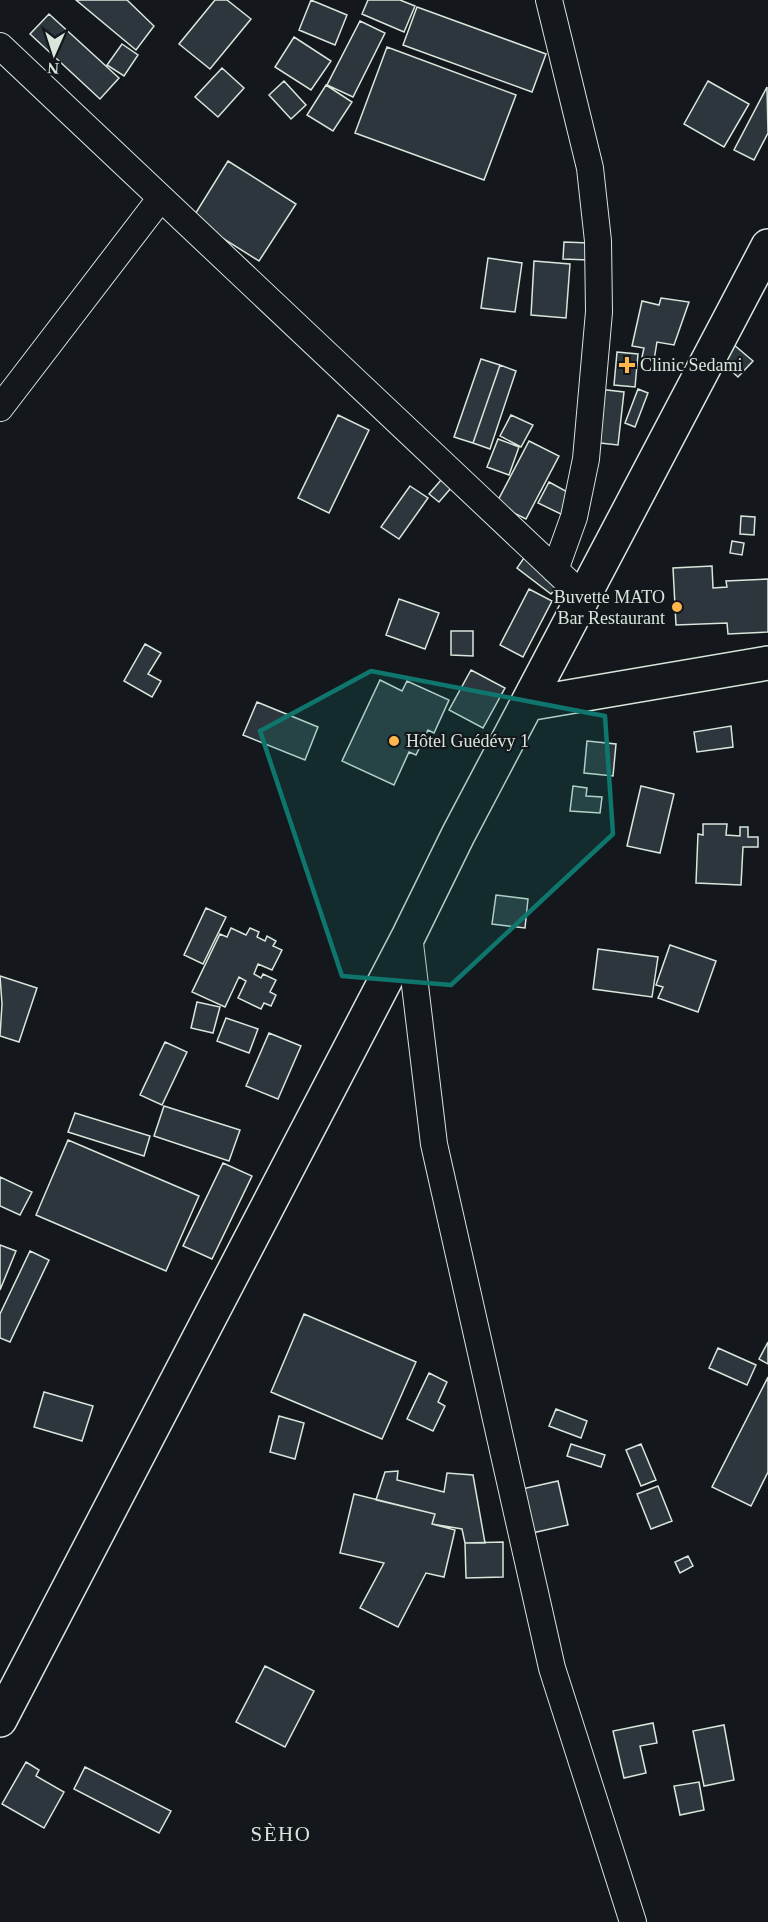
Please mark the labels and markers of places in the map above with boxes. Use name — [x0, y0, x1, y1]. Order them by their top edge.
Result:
place label: Clinic Sedami — [640, 355, 743, 375]
marker: Clinic Sedami — [618, 356, 636, 374]
place label: Buvette MATO Bar Restaurant — [554, 587, 665, 628]
marker: Buvette MATO Bar Restaurant — [670, 600, 684, 614]
place label: Hôtel Guédévy 1 — [406, 731, 529, 751]
marker: Hôtel Guédévy 1 — [387, 734, 401, 748]

